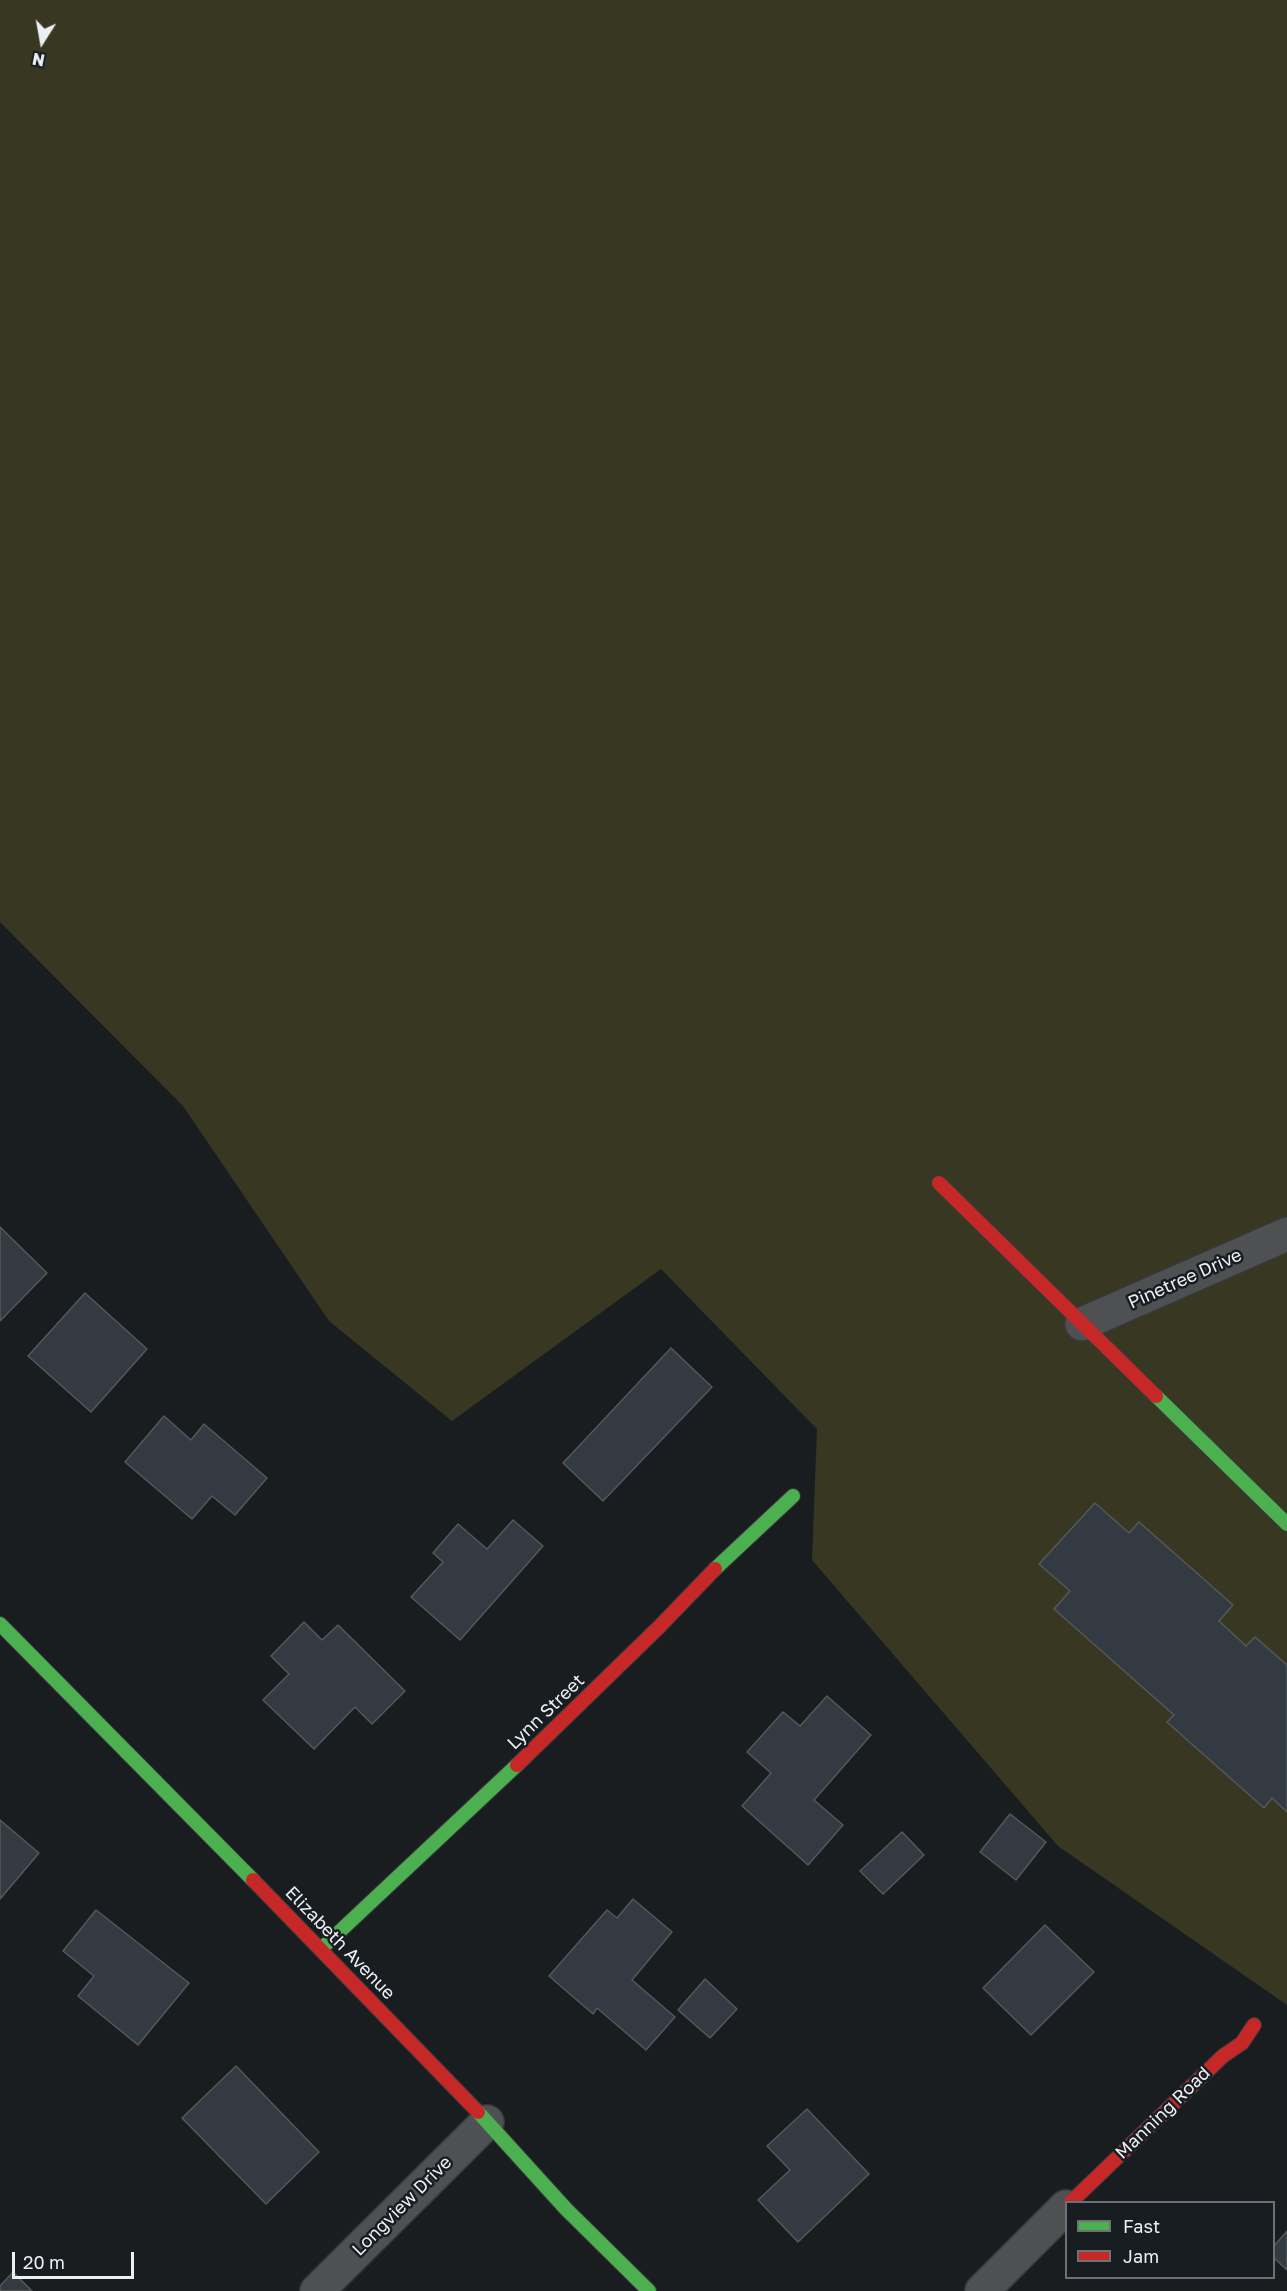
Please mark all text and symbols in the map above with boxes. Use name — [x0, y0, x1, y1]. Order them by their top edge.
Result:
north arrow — [12, 12, 72, 72]
text: N — [31, 49, 46, 71]
street label: Pinetree Drive — [1125, 1244, 1245, 1314]
street label: Lynn Street — [503, 1670, 589, 1754]
street label: Elizabeth Avenue — [281, 1882, 399, 2004]
street label: Manning Road — [1111, 2062, 1215, 2164]
street label: Longview Drive — [348, 2152, 456, 2260]
legend — [1065, 2201, 1275, 2279]
text: Fast — [1123, 2215, 1160, 2237]
scale bar — [15, 2240, 136, 2278]
text: Jam — [1123, 2245, 1159, 2267]
text: 20 m — [23, 2251, 65, 2273]

